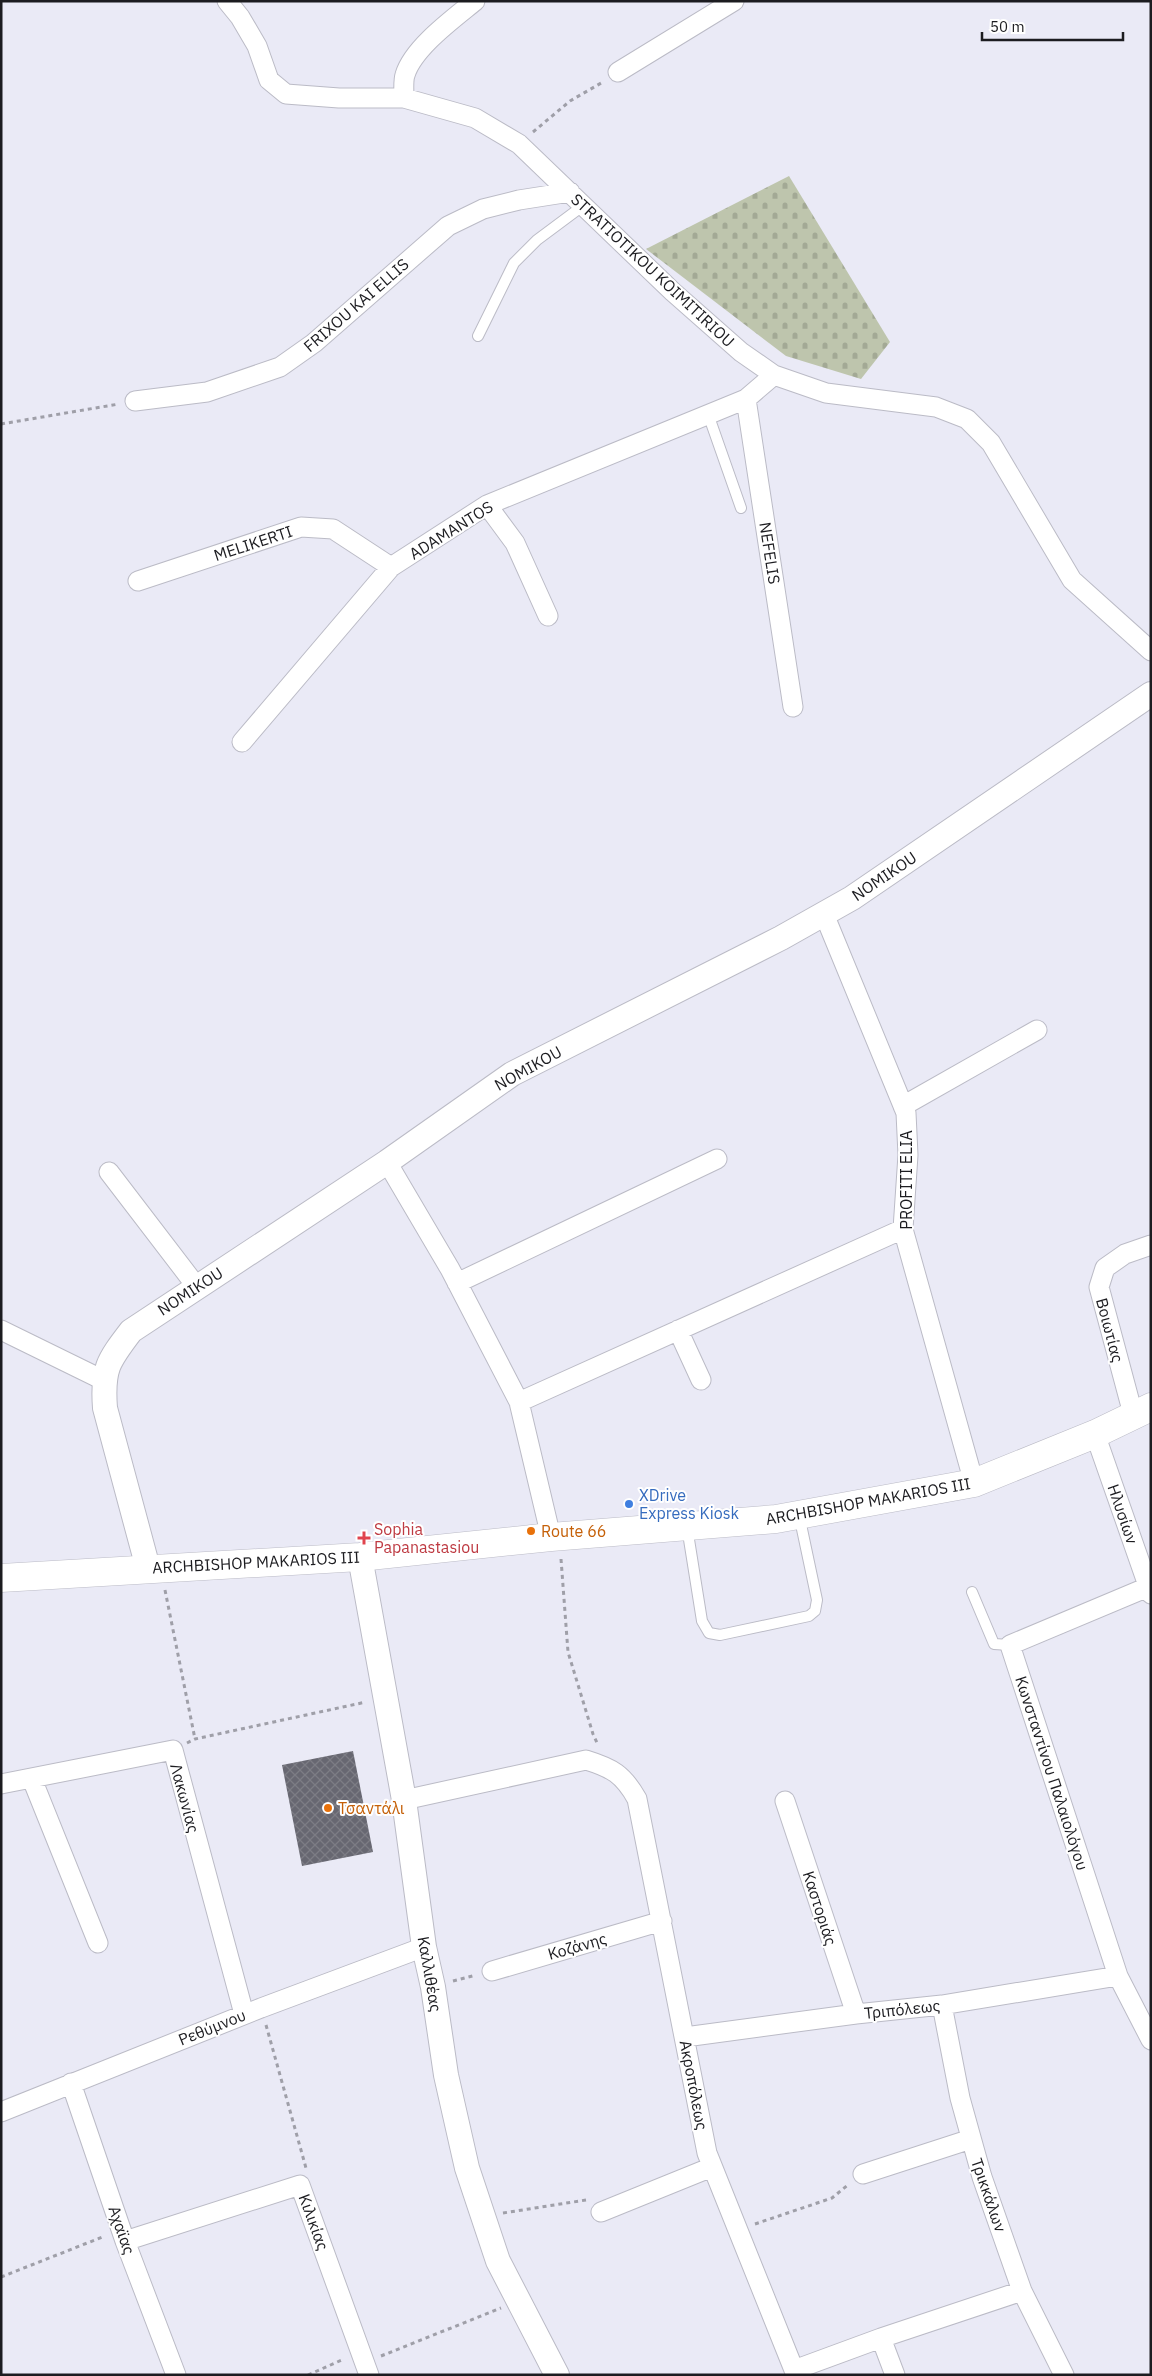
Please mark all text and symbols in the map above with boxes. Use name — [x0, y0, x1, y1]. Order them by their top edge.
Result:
scale bar — [982, 10, 1123, 42]
text: 50 m — [990, 17, 1025, 36]
street label: STRATIOTIKOU KOIMITIRIOU — [567, 189, 739, 351]
street label: FRIXOU KAI ELLIS — [299, 254, 413, 356]
street label: ADAMANTOS — [405, 496, 497, 564]
street label: MELIKERTI — [211, 521, 295, 565]
street label: NEFELIS — [755, 521, 785, 585]
street label: NOMIKOU — [848, 847, 920, 905]
street label: NOMIKOU — [491, 1041, 565, 1095]
street label: PROFITI ELIA — [896, 1130, 916, 1230]
street label: NOMIKOU — [154, 1262, 226, 1320]
street label: Βοιωτίας — [1092, 1296, 1128, 1365]
street label: ARCHBISHOP MAKARIOS III — [764, 1473, 972, 1529]
street label: Ηλυσίων — [1103, 1481, 1143, 1547]
place label: XDrive Express Kiosk — [639, 1485, 739, 1523]
marker: XDrive Express Kiosk — [623, 1498, 635, 1510]
place label: Sophia Papanastasiou — [374, 1519, 479, 1557]
place label: Route 66 — [541, 1521, 606, 1541]
marker: Route 66 — [525, 1525, 537, 1537]
marker: Sophia Papanastasiou — [358, 1532, 370, 1544]
street label: ARCHBISHOP MAKARIOS III — [152, 1547, 360, 1577]
street label: Κωνσταντίνου Παλαιολόγου — [1011, 1673, 1093, 1873]
street label: Λακωνίας — [166, 1761, 204, 1835]
place label: Τσαντάλι — [338, 1798, 405, 1818]
marker: Τσαντάλι — [322, 1802, 334, 1814]
street label: Καστοριάς — [799, 1868, 842, 1948]
street label: Κοζάνης — [545, 1928, 609, 1964]
street label: Καλλιθέας — [414, 1935, 447, 2014]
street label: Τριπόλεως — [863, 1995, 941, 2023]
street label: Ρεθύμνου — [175, 2004, 249, 2050]
street label: Ακροπόλεως — [675, 2038, 713, 2132]
street label: Τρικκάλων — [967, 2156, 1011, 2234]
street label: Κιλικίας — [295, 2191, 334, 2253]
street label: Αχαϊας — [104, 2203, 140, 2257]

